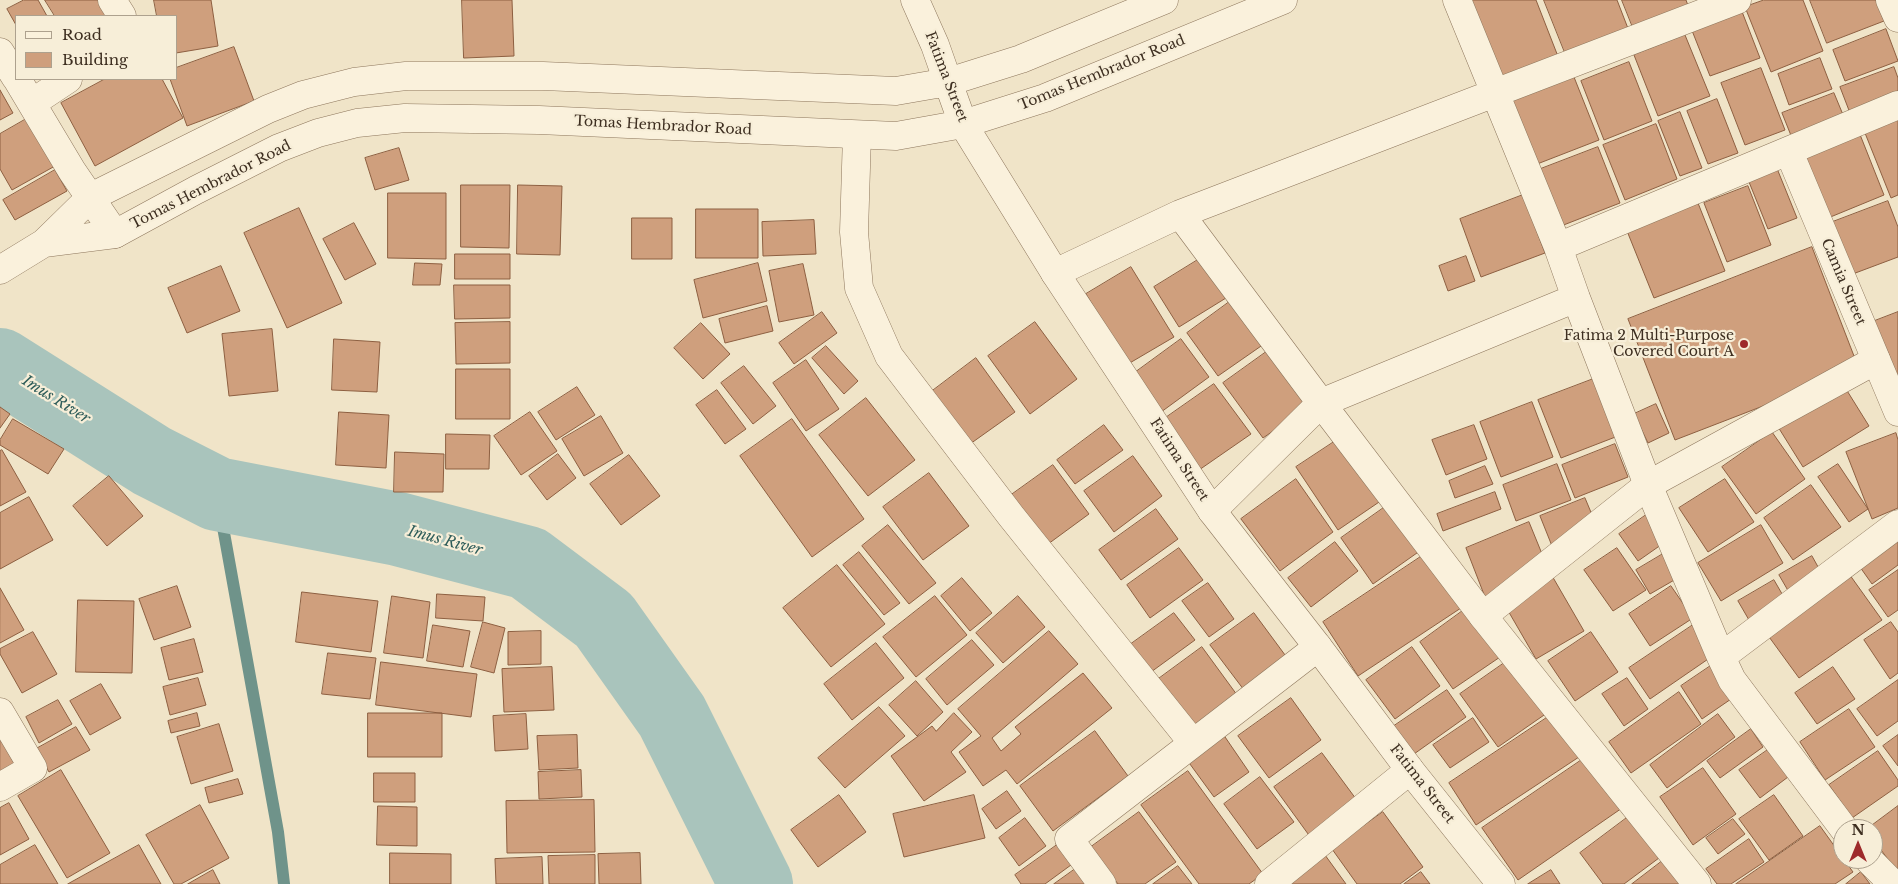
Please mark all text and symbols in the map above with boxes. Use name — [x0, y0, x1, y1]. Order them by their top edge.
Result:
legend — [15, 15, 178, 80]
text: Road — [62, 25, 102, 44]
street label: Fatima Street — [921, 29, 971, 125]
street label: Tomas Hembrador Road — [1016, 32, 1188, 114]
text: Building — [62, 50, 128, 69]
street label: Tomas Hembrador Road — [574, 113, 752, 139]
street label: Tomas Hembrador Road — [128, 137, 294, 233]
street label: Camia Street — [1817, 236, 1869, 328]
place label: Fatima 2 Multi-Purpose Covered Court A — [1564, 328, 1734, 361]
marker: Fatima 2 Multi-Purpose Covered Court A — [1738, 338, 1750, 350]
water label: Imus River — [19, 372, 93, 428]
street label: Fatima Street — [1146, 415, 1212, 505]
water label: Imus River — [406, 522, 484, 560]
street label: Fatima Street — [1386, 741, 1458, 827]
north arrow — [1833, 819, 1883, 869]
text: N — [1851, 821, 1865, 839]

